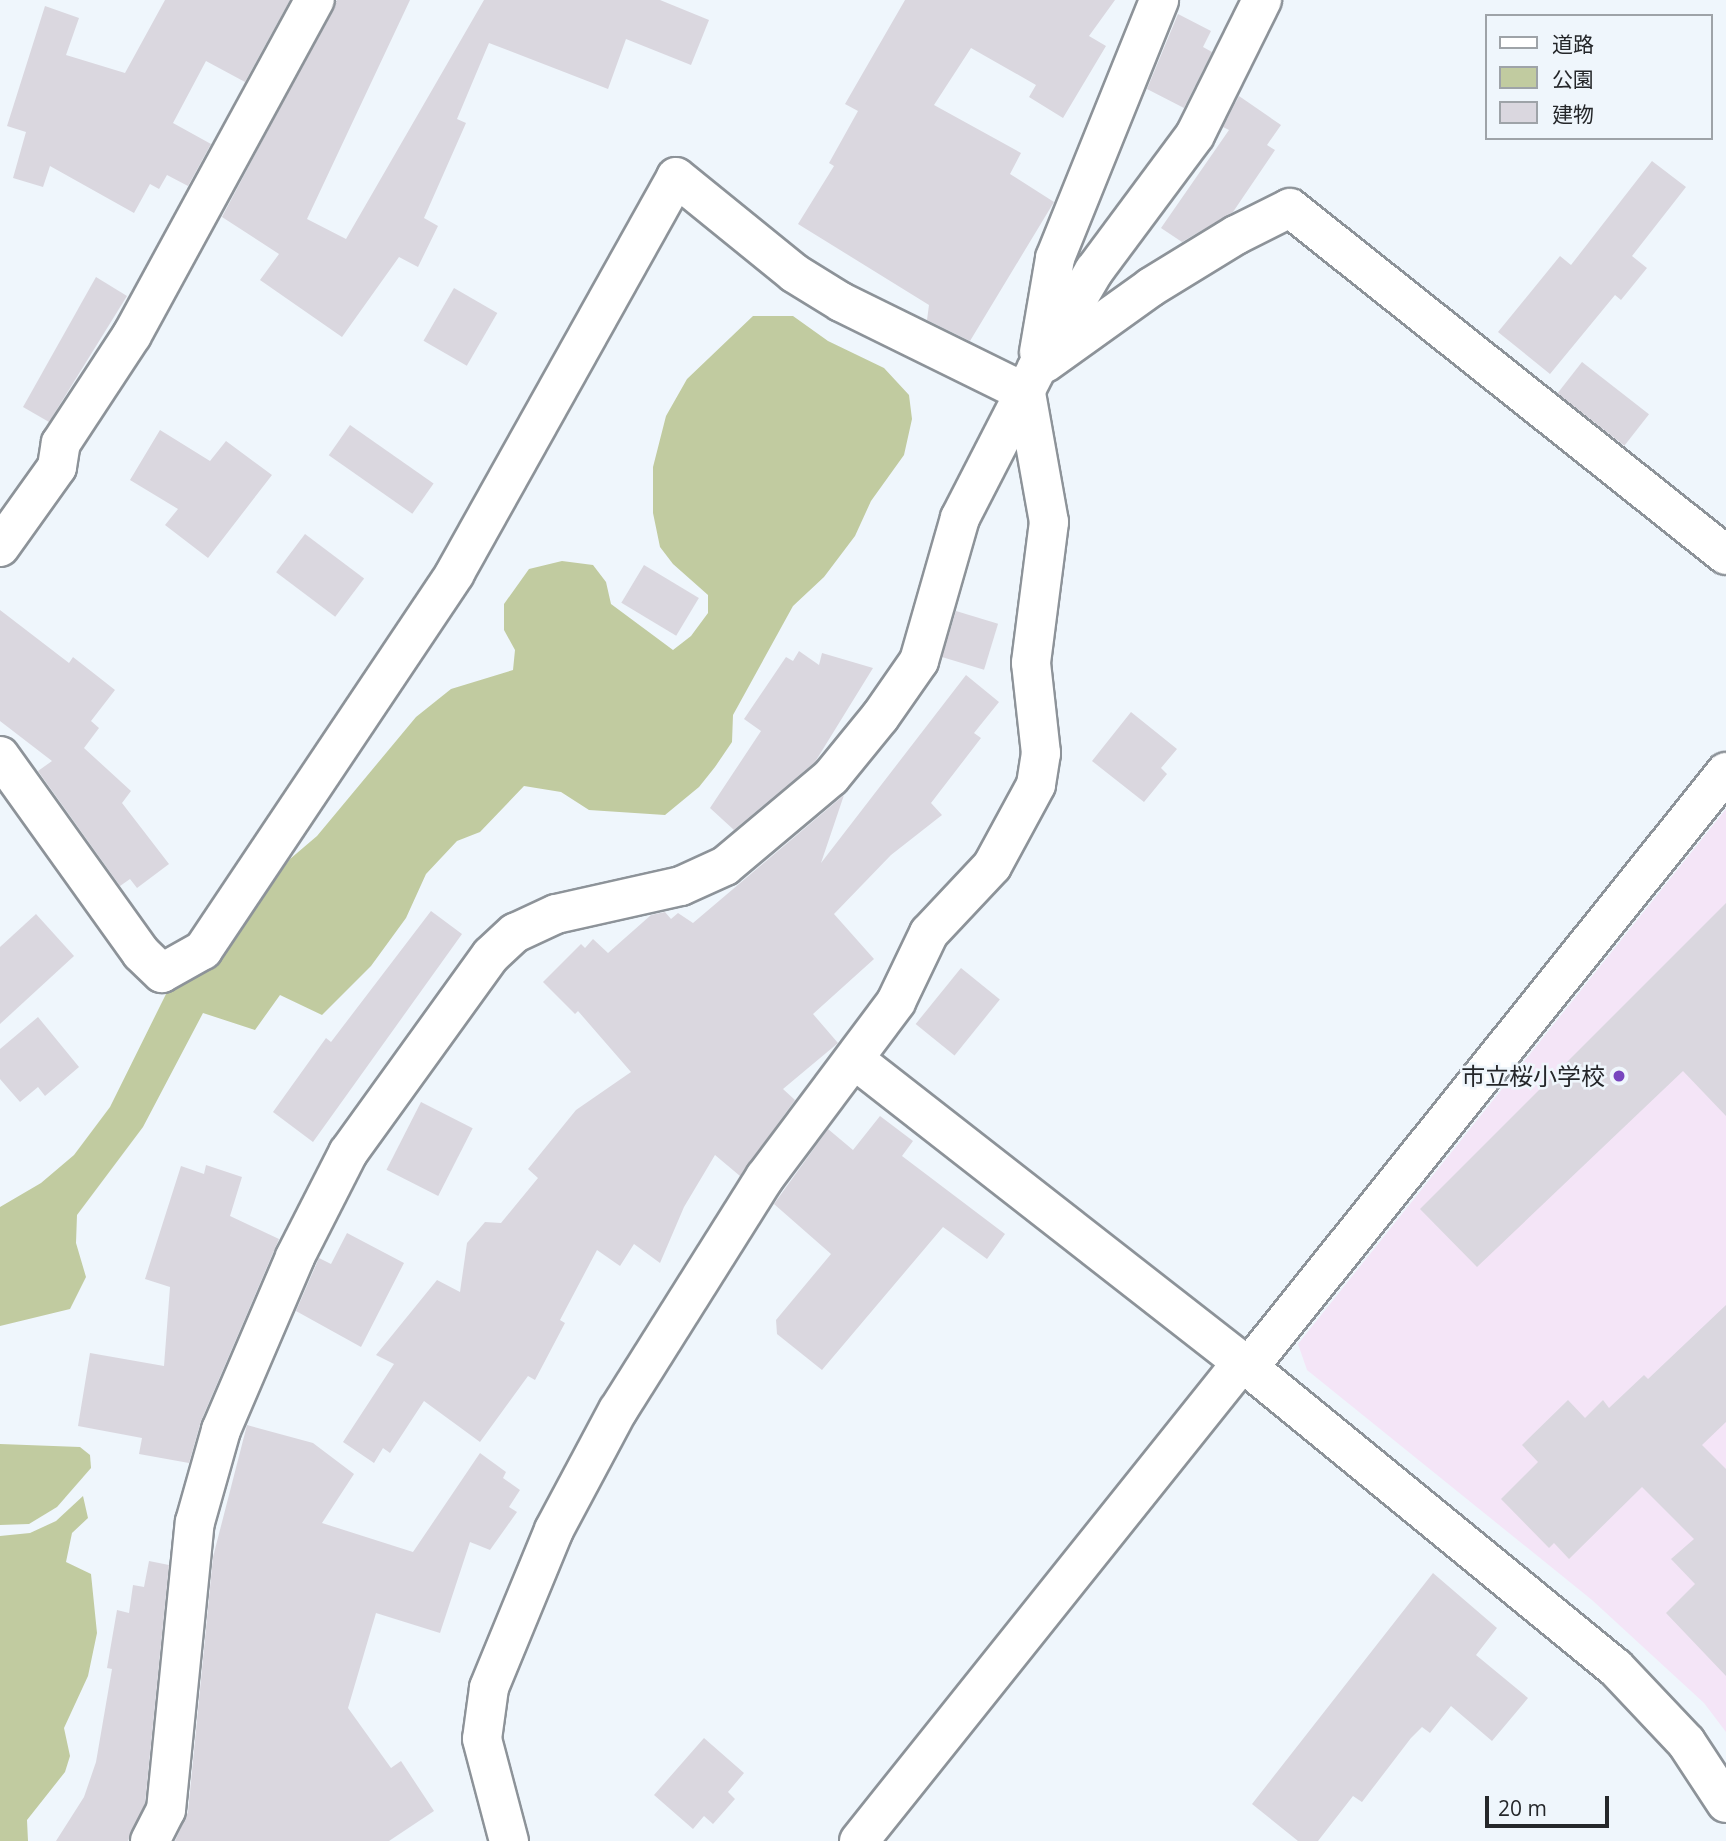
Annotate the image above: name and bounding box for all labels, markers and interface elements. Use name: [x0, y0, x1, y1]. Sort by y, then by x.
legend: [1484, 14, 1712, 140]
text: 道路: [1552, 30, 1594, 58]
text: 公園: [1552, 65, 1594, 93]
text: 建物: [1552, 100, 1594, 128]
place label: 市立桜小学校: [1461, 1062, 1605, 1090]
marker: 市立桜小学校: [1611, 1068, 1627, 1084]
scale bar: [1488, 1782, 1612, 1826]
text: 20 m: [1498, 1794, 1547, 1822]

